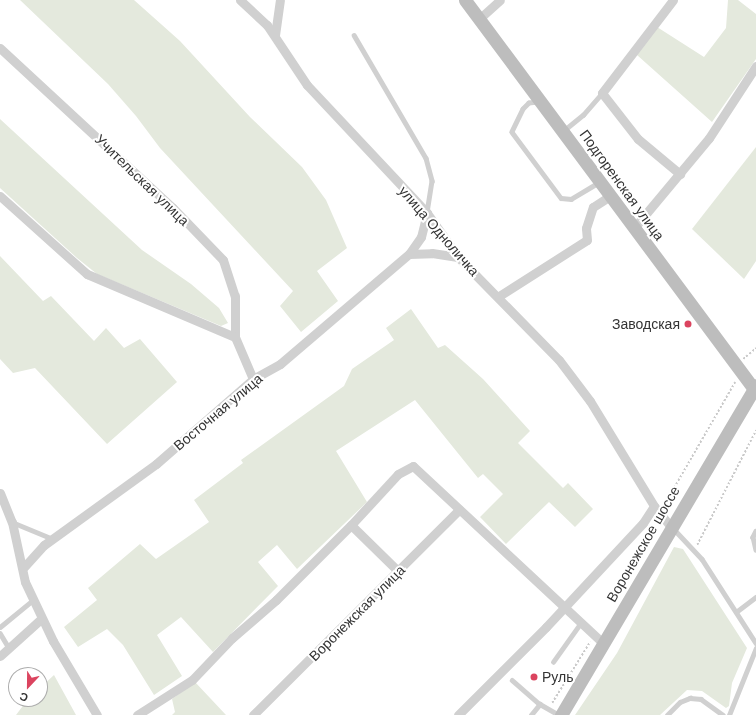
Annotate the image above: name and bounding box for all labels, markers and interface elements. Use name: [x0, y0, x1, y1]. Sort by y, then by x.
street label: Подгоренская улица: [576, 126, 668, 244]
street label: Учительская улица: [91, 131, 193, 229]
street label: улица Одноличка: [395, 183, 483, 279]
place label: Заводская: [612, 316, 680, 332]
marker: Заводская: [683, 319, 693, 329]
street label: Восточная улица: [170, 370, 266, 454]
street label: Воронежское шоссе: [603, 483, 683, 605]
street label: Воронежская улица: [306, 562, 408, 664]
north arrow: [8, 667, 48, 707]
place label: Руль: [542, 669, 573, 685]
marker: Руль: [529, 672, 539, 682]
text: С: [18, 690, 30, 704]

